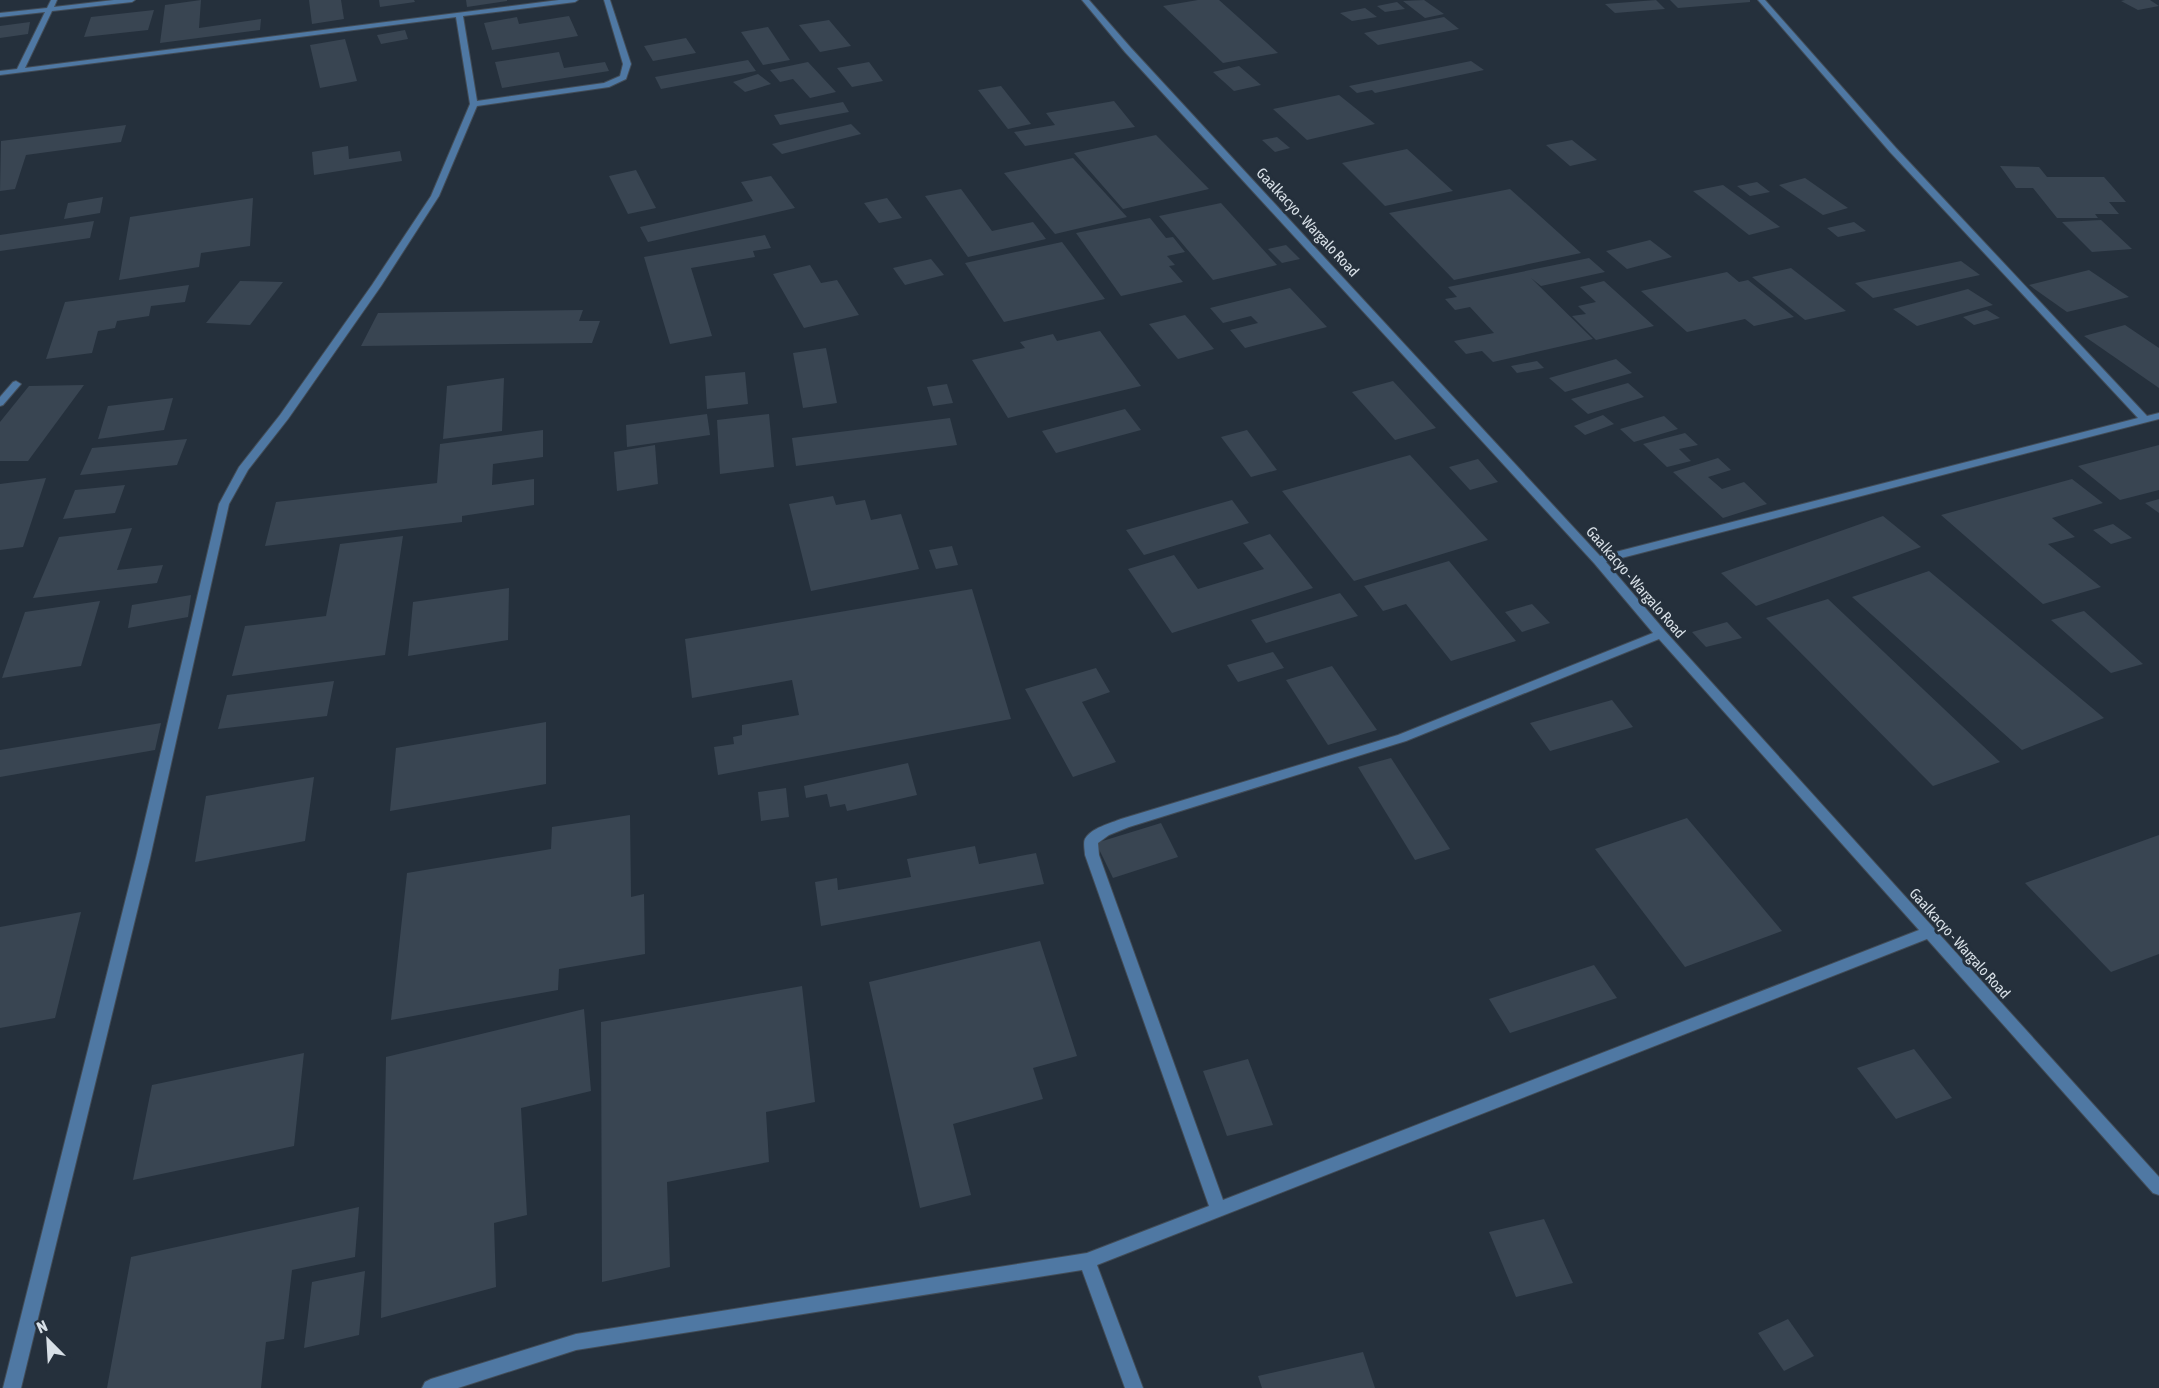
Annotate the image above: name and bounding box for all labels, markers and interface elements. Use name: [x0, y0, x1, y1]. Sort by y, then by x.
street label: Gaalkacyo - Wargalo Road: [1253, 164, 1363, 280]
street label: Gaalkacyo - Wargalo Road: [1583, 523, 1689, 641]
street label: Gaalkacyo - Wargalo Road: [1906, 885, 2014, 1001]
north arrow: [18, 1310, 78, 1370]
text: N: [34, 1316, 50, 1336]

